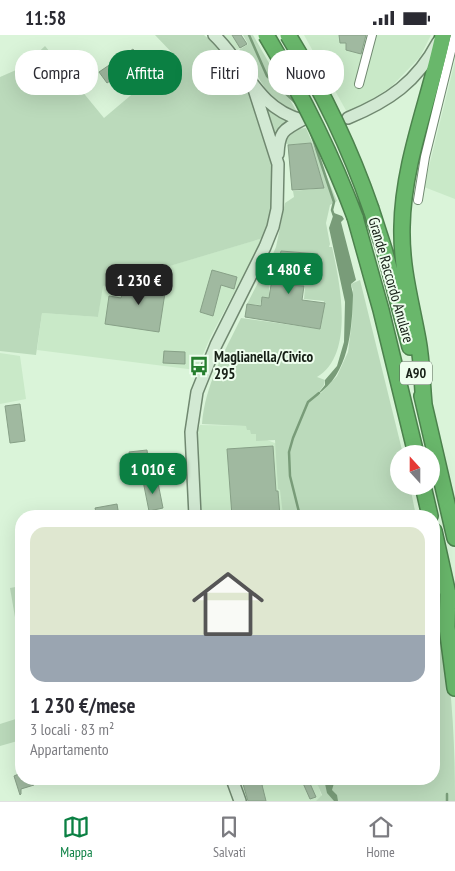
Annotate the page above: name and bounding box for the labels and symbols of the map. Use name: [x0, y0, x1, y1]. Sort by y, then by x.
street label: Grande Raccordo Anulare: [364, 215, 418, 345]
pin: 1 480 €: [243, 253, 335, 295]
pin: 1 230 €: [93, 263, 185, 306]
place label: Maglianella/Civico 295: [214, 347, 314, 383]
bus stop icon: Maglianella/Civico 295: [188, 355, 210, 377]
road number: A90: [400, 361, 432, 384]
north arrow: [390, 445, 440, 495]
pin: 1 010 €: [107, 453, 199, 495]

